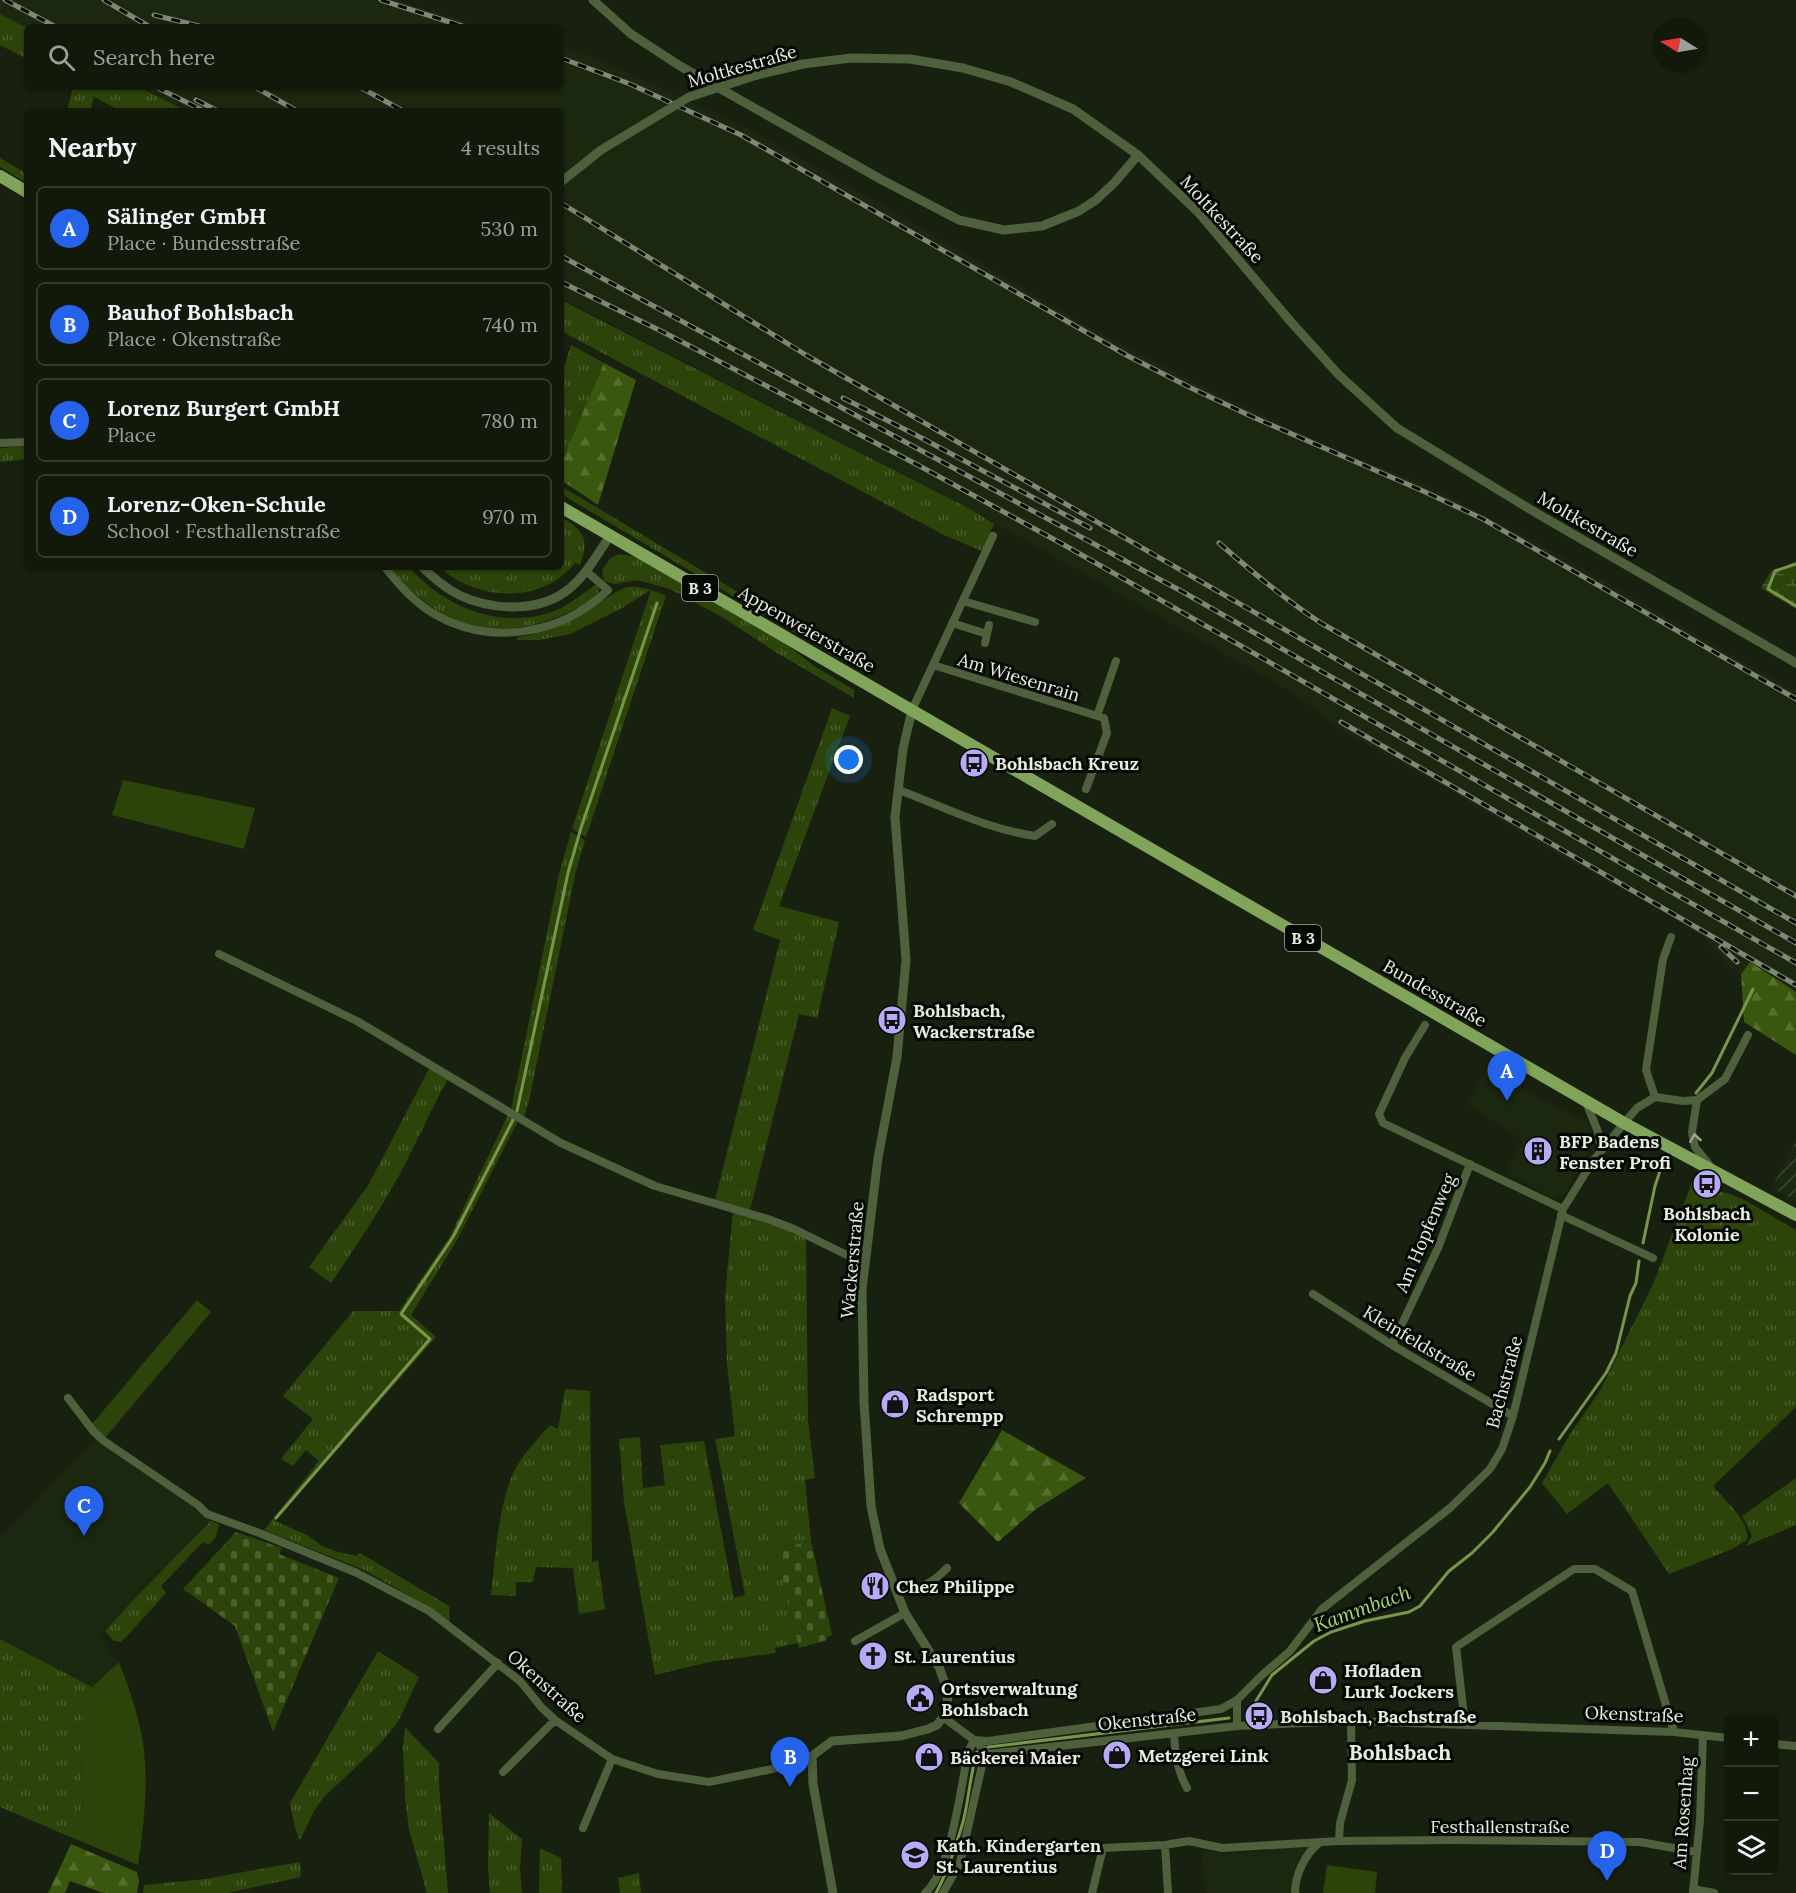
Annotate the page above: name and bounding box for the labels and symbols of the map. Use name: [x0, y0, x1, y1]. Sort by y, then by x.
north arrow: [1652, 18, 1706, 72]
street label: Moltkestraße: [685, 39, 799, 93]
street label: Moltkestraße: [1175, 170, 1269, 268]
street label: Moltkestraße: [1534, 486, 1643, 562]
road number: B 3: [682, 575, 718, 601]
street label: Appenweierstraße: [734, 580, 880, 678]
street label: Am Wiesenrain: [954, 647, 1083, 707]
your location: [834, 745, 863, 774]
bus stop icon: Bohlsbach Kreuz: [958, 747, 990, 779]
place label: Bohlsbach Kreuz: [995, 752, 1139, 775]
road number: B 3: [1285, 925, 1321, 951]
street label: Bundesstraße: [1379, 954, 1491, 1032]
place label: Bohlsbach, Wackerstraße: [913, 999, 1035, 1043]
bus stop icon: Bohlsbach, Wackerstraße: [876, 1004, 908, 1036]
pin: A: [1488, 1052, 1526, 1101]
place label: BFP Badens Fenster Profi: [1559, 1130, 1671, 1174]
one-way arrow: [1689, 1133, 1701, 1143]
building icon: BFP Badens Fenster Profi: [1522, 1135, 1554, 1167]
bus stop icon: Bohlsbach Kolonie: [1691, 1168, 1723, 1200]
street label: Am Hopfenweg: [1389, 1169, 1461, 1297]
street label: Wackerstraße: [835, 1200, 869, 1319]
place label: Bohlsbach Kolonie: [1663, 1202, 1751, 1246]
street label: Kleinfeldstraße: [1359, 1300, 1481, 1386]
street label: Bachstraße: [1481, 1333, 1527, 1431]
place label: Radsport Schrempp: [916, 1383, 1004, 1427]
shop icon: Radsport Schrempp: [879, 1388, 911, 1420]
pin: C: [64, 1486, 104, 1536]
restaurant icon: Chez Philippe: [859, 1570, 891, 1602]
place label: Chez Philippe: [896, 1575, 1015, 1598]
water label: Kammbach: [1310, 1579, 1414, 1637]
church icon: St. Laurentius: [857, 1640, 889, 1672]
street label: Okenstraße: [503, 1644, 592, 1728]
place label: St. Laurentius: [894, 1645, 1015, 1668]
place label: Hofladen Lurk Jockers: [1344, 1659, 1454, 1703]
shop icon: Hofladen Lurk Jockers: [1307, 1664, 1339, 1696]
place label: Ortsverwaltung Bohlsbach: [941, 1677, 1078, 1721]
public building icon: Ortsverwaltung Bohlsbach: [904, 1682, 936, 1714]
bus stop icon: Bohlsbach, Bachstraße: [1243, 1700, 1275, 1732]
street label: Okenstraße: [1584, 1701, 1684, 1727]
street label: Okenstraße: [1097, 1702, 1198, 1736]
place label: Bohlsbach, Bachstraße: [1280, 1705, 1477, 1728]
pin: B: [770, 1738, 810, 1787]
shop icon: Metzgerei Link: [1101, 1739, 1133, 1771]
district label: Bohlsbach: [1349, 1739, 1451, 1766]
shop icon: Bäckerei Maier: [913, 1741, 945, 1773]
place label: Metzgerei Link: [1138, 1744, 1269, 1767]
place label: Bäckerei Maier: [950, 1746, 1081, 1769]
street label: Am Rosenhag: [1668, 1755, 1698, 1871]
street label: Festhallenstraße: [1430, 1815, 1570, 1838]
pin: D: [1588, 1832, 1626, 1881]
place label: Kath. Kindergarten St. Laurentius: [936, 1834, 1102, 1878]
school or university icon: Kath. Kindergarten St. Laurentius: [899, 1839, 931, 1871]

